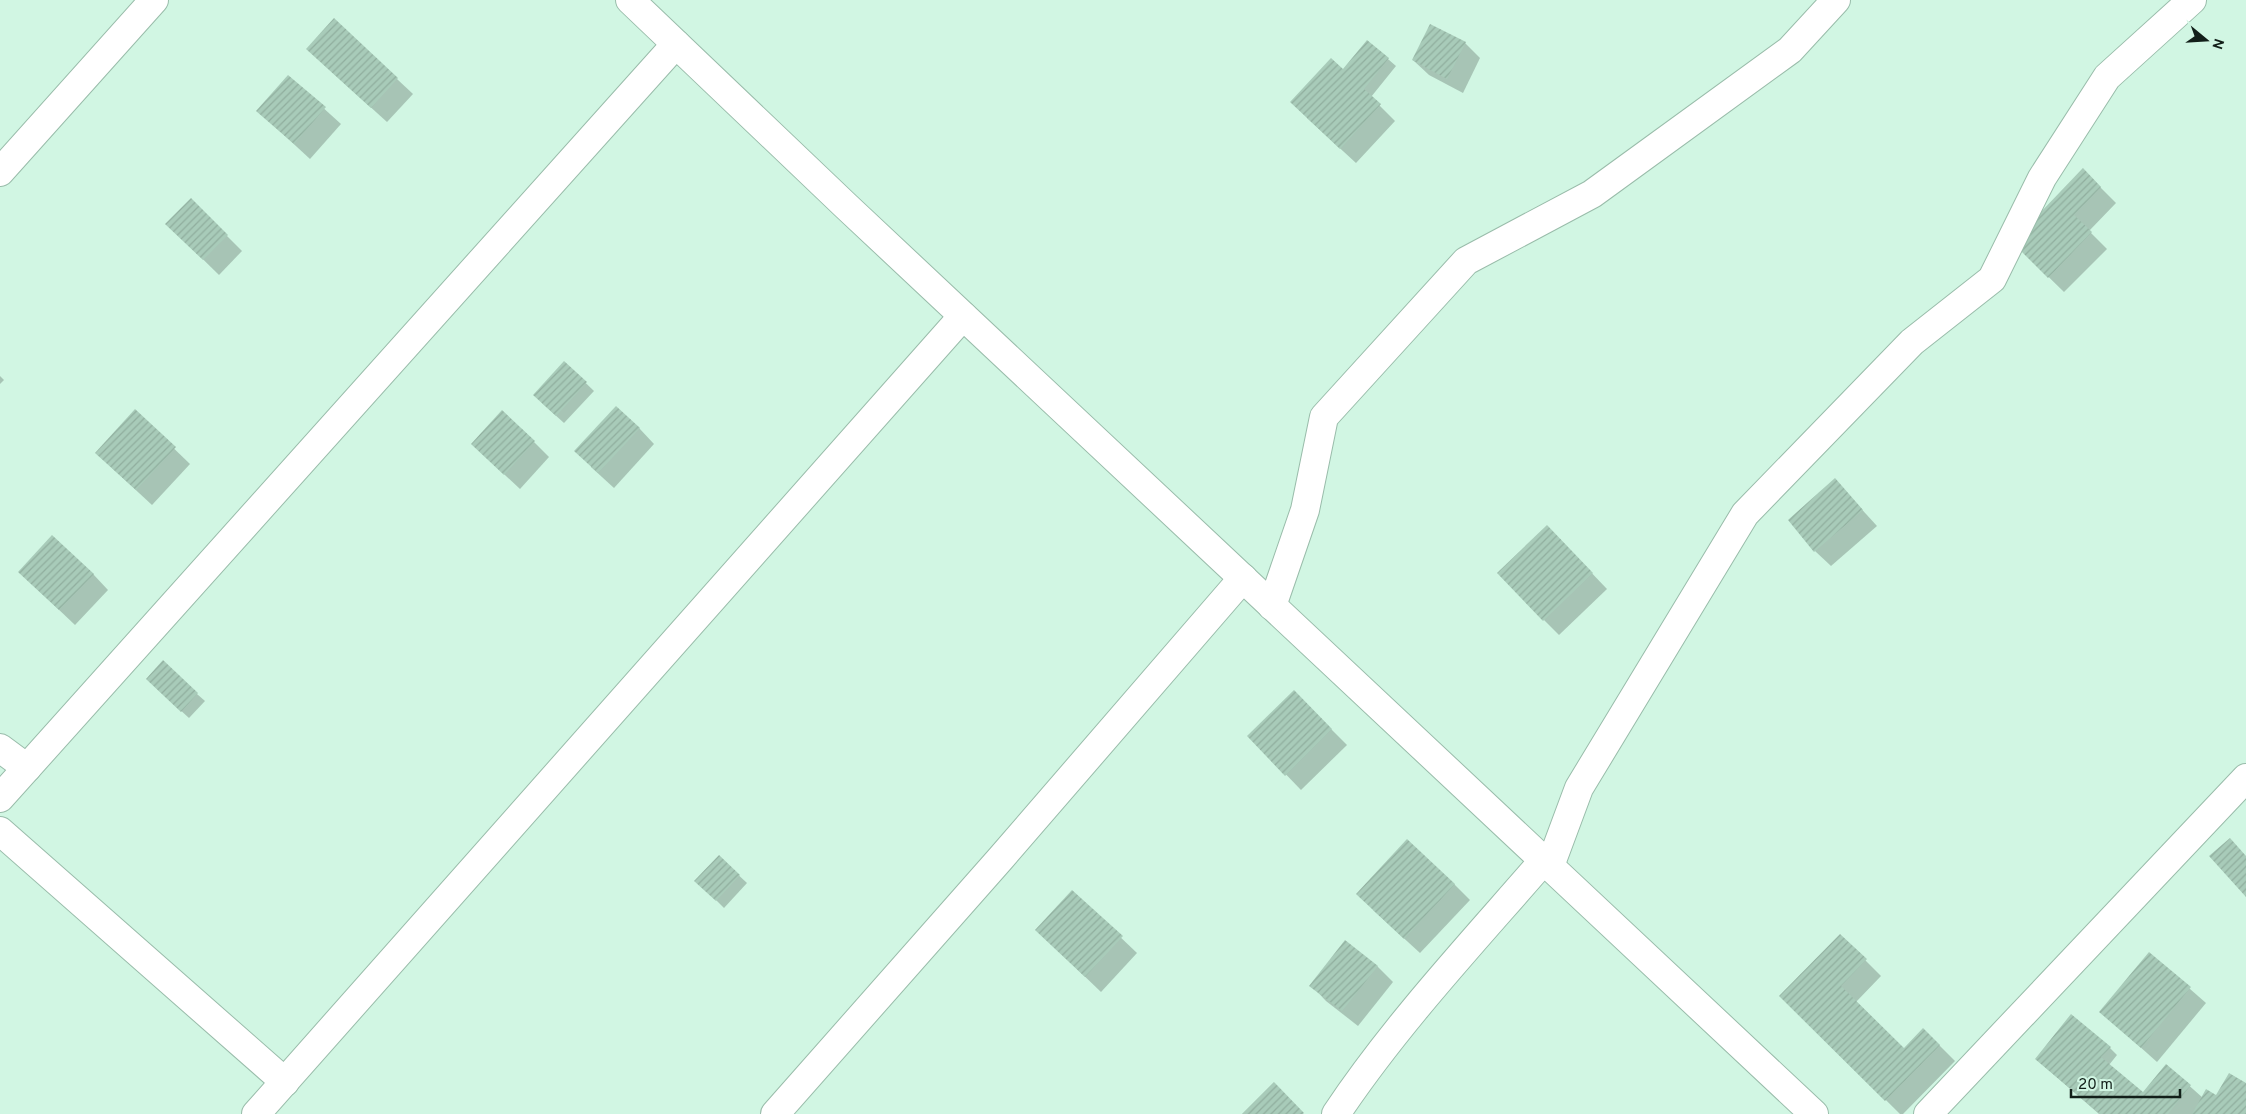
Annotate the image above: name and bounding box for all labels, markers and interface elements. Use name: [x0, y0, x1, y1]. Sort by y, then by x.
north arrow: [2181, 15, 2231, 65]
text: N: [2207, 36, 2227, 51]
scale bar: [2071, 1066, 2180, 1098]
text: 20 m: [2078, 1076, 2113, 1095]

